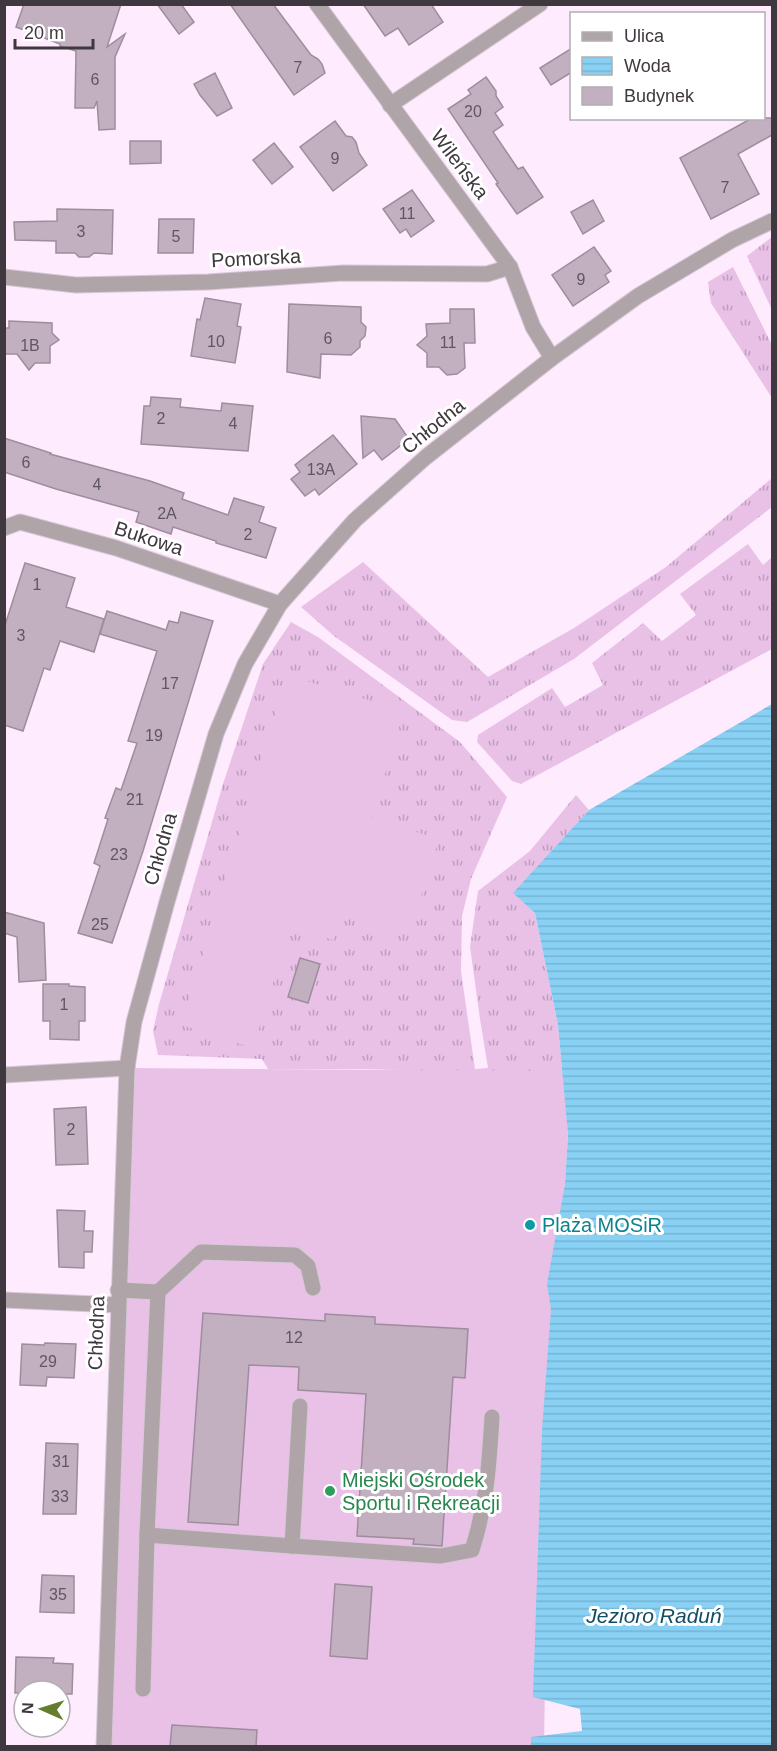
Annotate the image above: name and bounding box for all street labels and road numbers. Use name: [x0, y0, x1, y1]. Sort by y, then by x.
street label: Wileńska: [427, 125, 494, 204]
street label: Pomorska: [210, 245, 302, 271]
street label: Chłodna: [397, 393, 470, 458]
street label: Bukowa: [112, 517, 187, 560]
street label: Chłodna: [139, 809, 181, 888]
street label: Chłodna: [84, 1295, 108, 1371]

